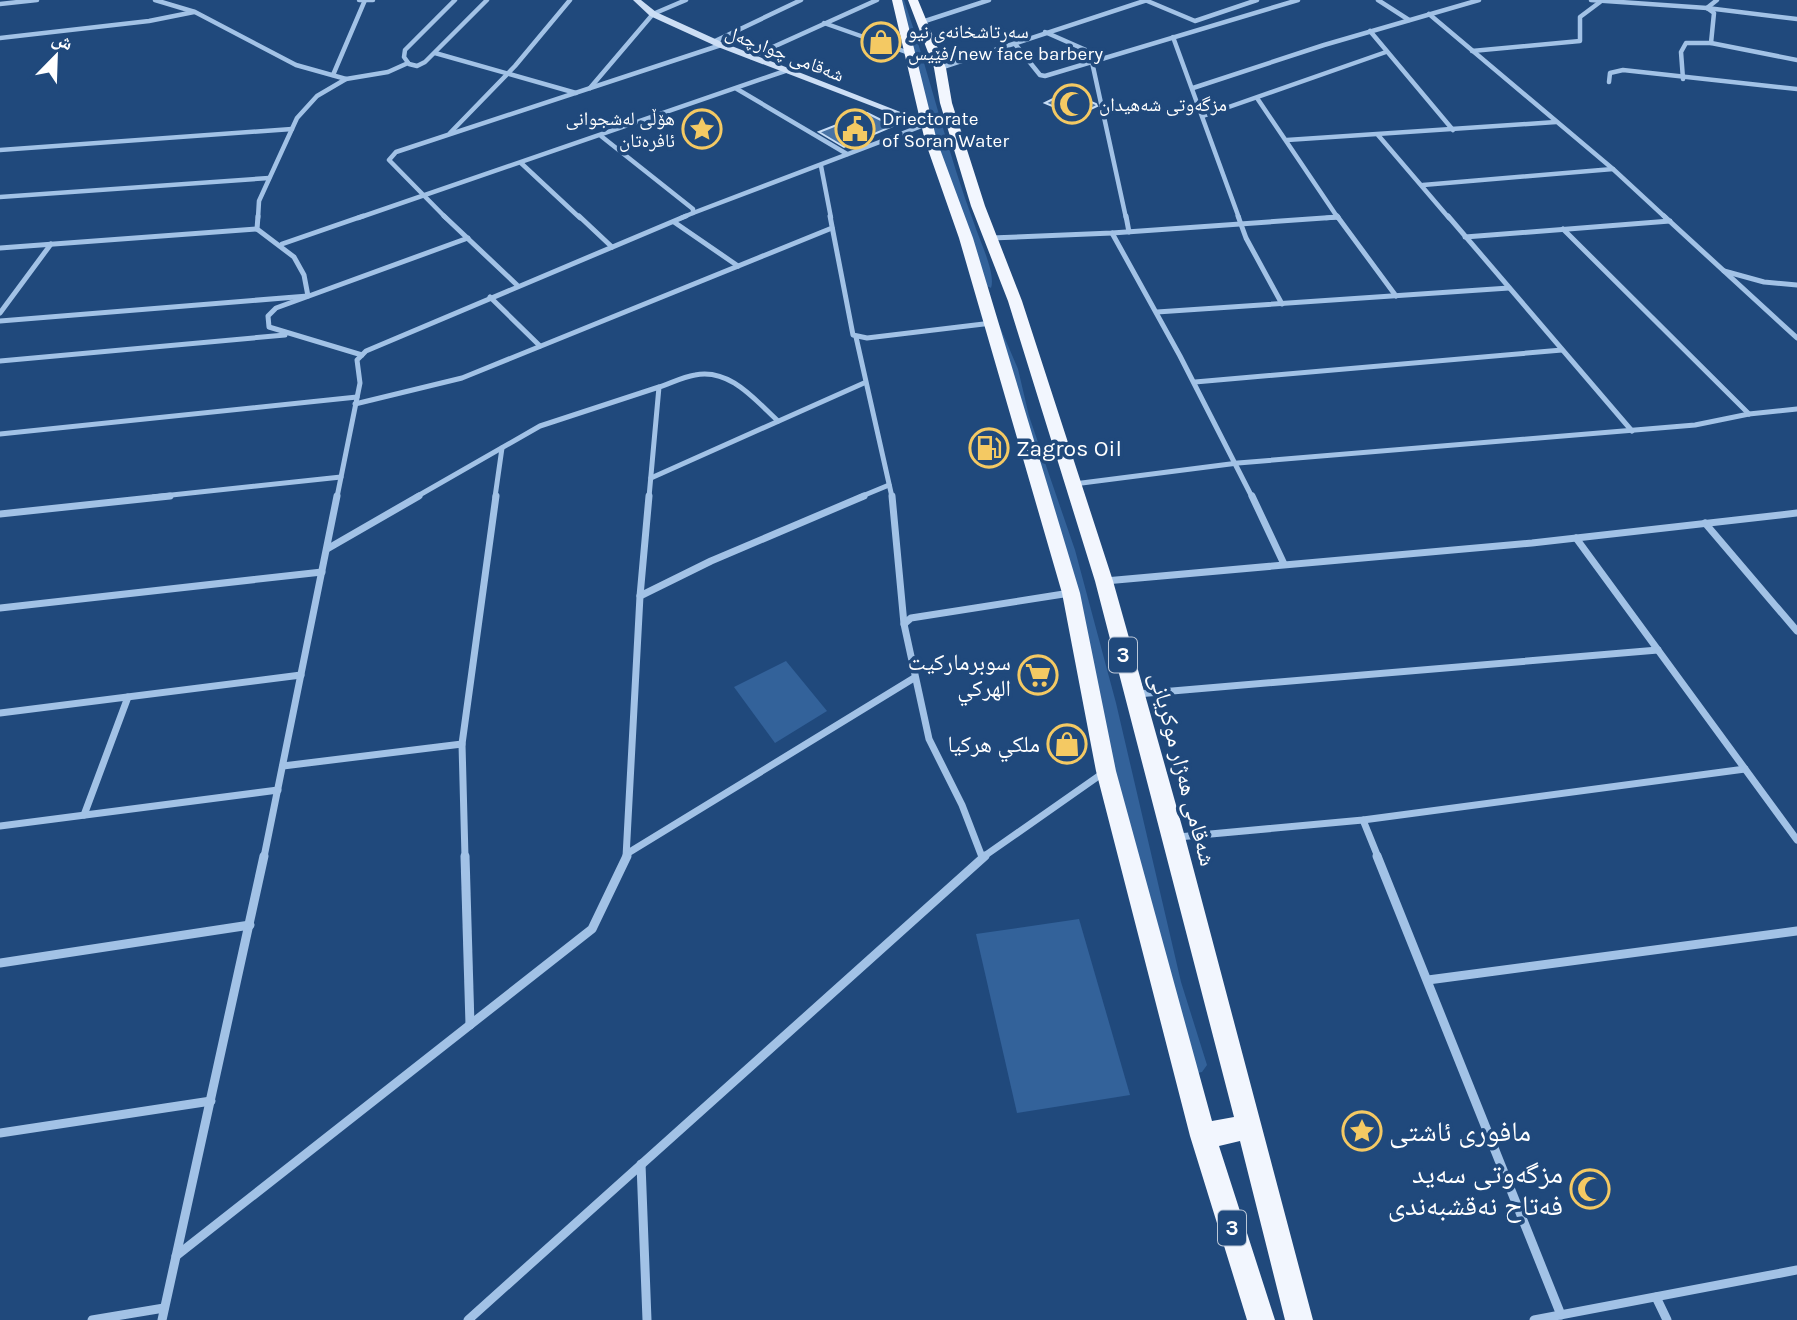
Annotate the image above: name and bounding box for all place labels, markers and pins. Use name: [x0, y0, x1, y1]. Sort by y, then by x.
shop icon: سەرتاشخانەی نیو فێیس/new face barbery: [860, 21, 902, 63]
place label: سەرتاشخانەی نیو فێیس/new face barbery: [908, 21, 1103, 65]
mosque icon: مزگەوتی شەهیدان: [1051, 83, 1093, 125]
place label: مزگەوتی شەهیدان: [1099, 94, 1227, 116]
place label: هۆڵی لەشجوانی ئافرەتان: [565, 108, 675, 152]
place icon: هۆڵی لەشجوانی ئافرەتان: [681, 108, 723, 150]
public building icon: Driectorate of Soran Water: [834, 108, 876, 150]
place label: Driectorate of Soran Water: [882, 108, 1009, 152]
fuel station icon: Zagros Oil: [968, 427, 1010, 469]
place label: Zagros Oil: [1016, 435, 1122, 462]
place label: سوبرماركيت الهركي: [908, 649, 1011, 707]
supermarket icon: سوبرماركيت الهركي: [1017, 654, 1059, 696]
shop icon: ملكي هركيا: [1046, 723, 1088, 765]
place label: ملكي هركيا: [947, 731, 1040, 763]
place icon: مافوری ئاشتی: [1341, 1110, 1383, 1152]
place label: مافوری ئاشتی: [1389, 1115, 1531, 1149]
place label: مزگەوتی سەید فەتاح نەقشبەندی: [1388, 1157, 1563, 1223]
mosque icon: مزگەوتی سەید فەتاح نەقشبەندی: [1569, 1168, 1611, 1210]

